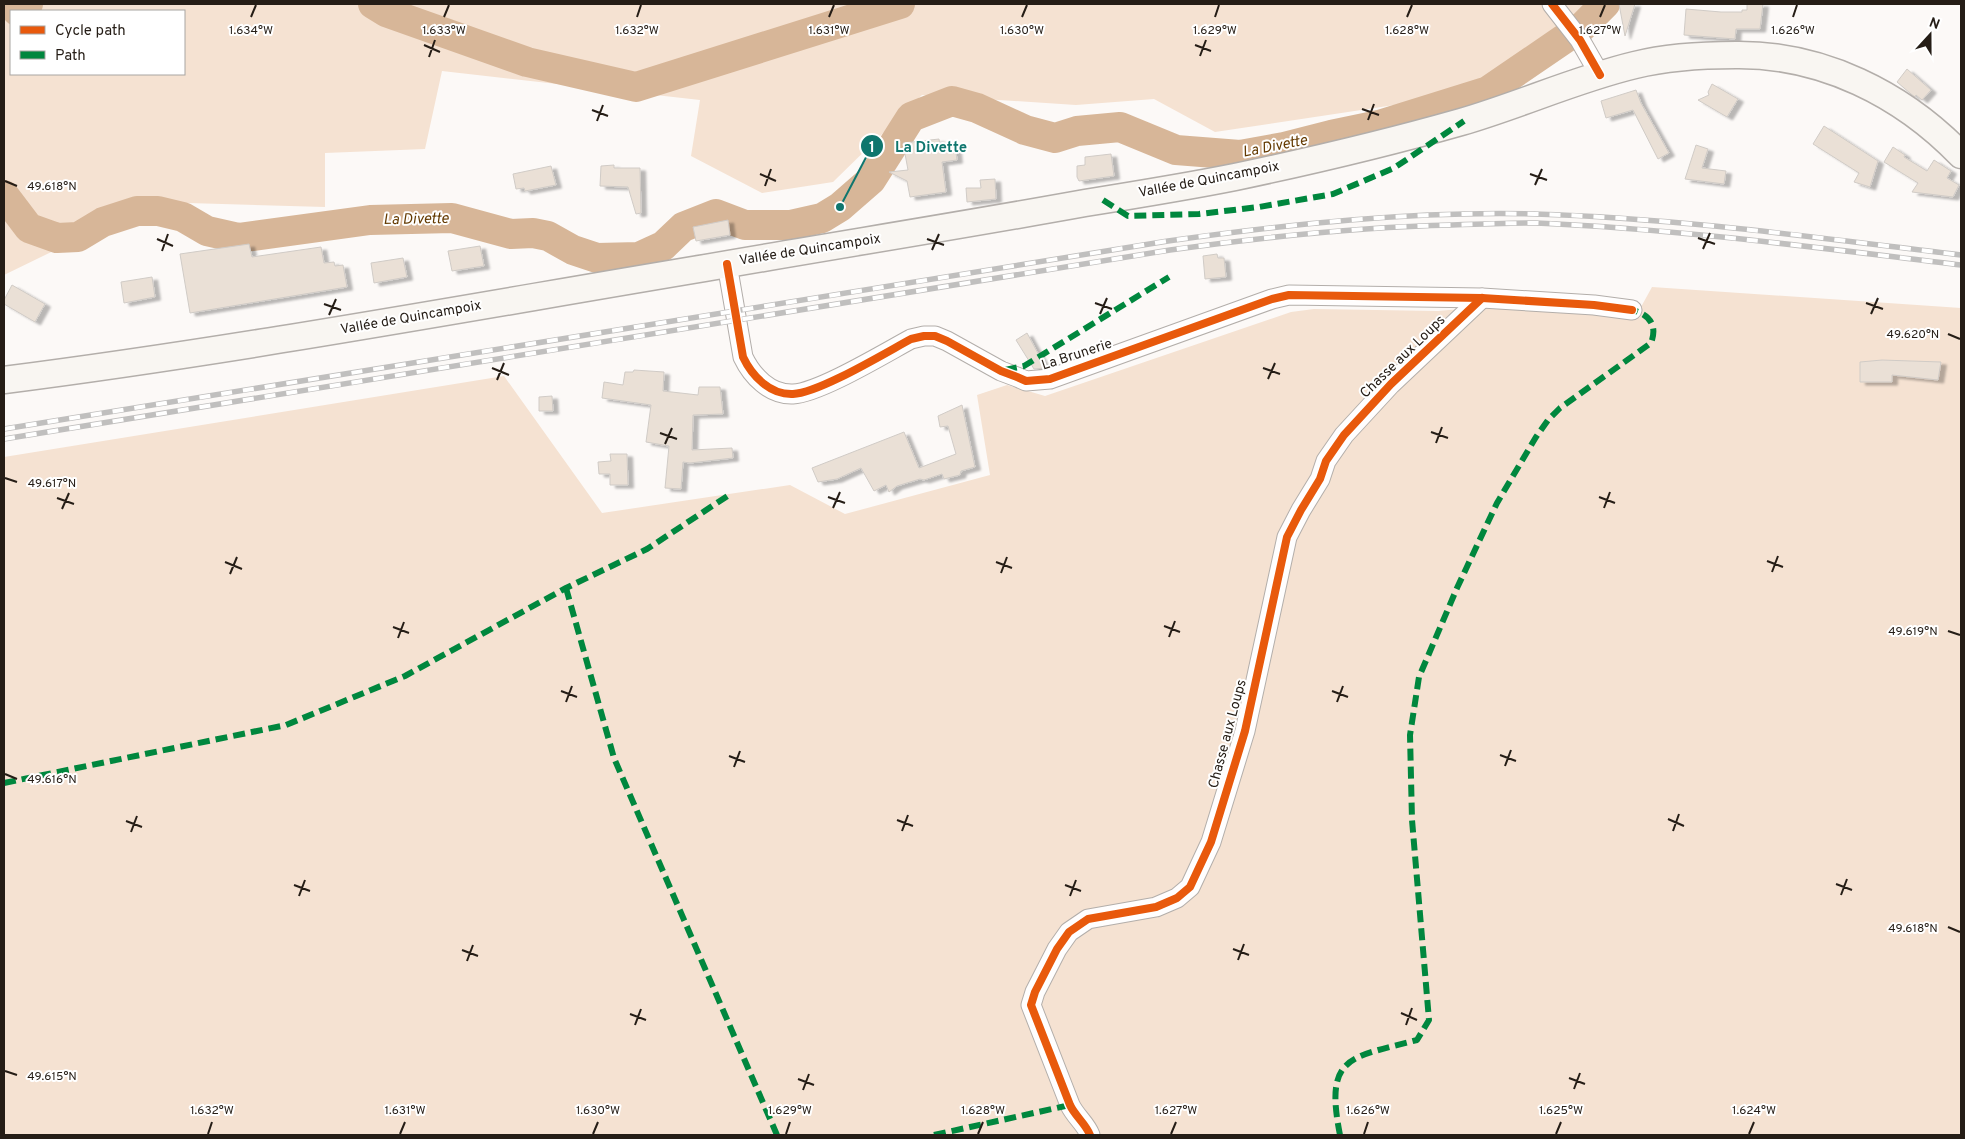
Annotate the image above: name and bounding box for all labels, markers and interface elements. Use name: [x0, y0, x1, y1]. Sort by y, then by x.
legend: [10, 10, 185, 75]
north arrow: [1905, 10, 1955, 60]
text: N: [1926, 15, 1942, 34]
text: Cycle path: [55, 22, 126, 41]
text: 1.634°W: [229, 23, 273, 39]
text: 1.633°W: [422, 23, 466, 39]
text: 1.632°W: [615, 23, 659, 39]
text: 1.631°W: [809, 23, 849, 39]
text: 1.630°W: [1000, 23, 1044, 39]
text: 1.629°W: [1193, 23, 1237, 39]
text: 1.628°W: [1385, 23, 1429, 39]
text: 1.627°W: [1579, 23, 1621, 39]
text: 1.626°W: [1771, 23, 1815, 39]
text: Path: [55, 47, 86, 66]
callout: La Divette: [860, 131, 977, 161]
water label: La Divette: [1241, 131, 1309, 163]
text: 1: [869, 139, 875, 158]
text: La Divette: [895, 139, 967, 158]
street label: Vallée de Quincampoix: [1137, 158, 1281, 202]
text: 49.618°N: [27, 179, 77, 195]
water label: La Divette: [383, 210, 449, 230]
street label: Vallée de Quincampoix: [738, 230, 882, 270]
street label: Vallée de Quincampoix: [339, 297, 483, 339]
street label: Chasse aux Loups: [1357, 312, 1449, 402]
text: 49.620°N: [1887, 327, 1939, 343]
street label: La Brunerie: [1040, 336, 1114, 374]
text: 49.617°N: [28, 476, 76, 492]
text: 49.619°N: [1888, 624, 1938, 640]
street label: Chasse aux Loups: [1205, 678, 1251, 790]
text: 49.616°N: [27, 772, 77, 788]
text: 49.618°N: [1888, 921, 1938, 937]
text: 49.615°N: [27, 1069, 77, 1085]
text: 1.632°W: [190, 1103, 234, 1119]
text: 1.631°W: [385, 1103, 425, 1119]
text: 1.630°W: [576, 1103, 620, 1119]
text: 1.629°W: [768, 1103, 812, 1119]
text: 1.628°W: [961, 1103, 1005, 1119]
text: 1.627°W: [1155, 1103, 1197, 1119]
text: 1.626°W: [1346, 1103, 1390, 1119]
text: 1.625°W: [1539, 1103, 1583, 1119]
text: 1.624°W: [1732, 1103, 1776, 1119]

